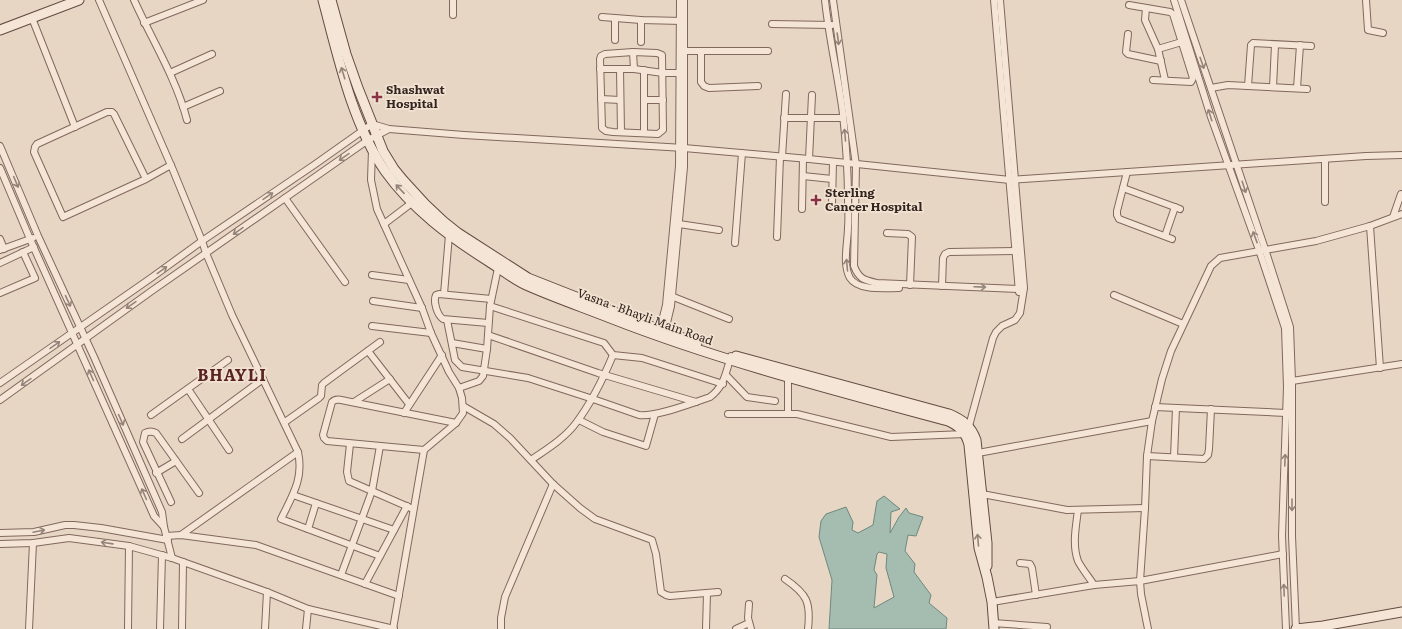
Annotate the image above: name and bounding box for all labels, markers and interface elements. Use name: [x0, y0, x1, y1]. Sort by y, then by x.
one-way arrow: [834, 32, 842, 45]
one-way arrow: [1199, 57, 1207, 69]
one-way arrow: [339, 67, 346, 80]
place label: Shashwat Hospital: [386, 80, 446, 112]
marker: Shashwat Hospital: [371, 91, 383, 103]
one-way arrow: [1206, 109, 1214, 121]
one-way arrow: [841, 129, 848, 142]
one-way arrow: [339, 153, 350, 161]
one-way arrow: [12, 176, 20, 188]
one-way arrow: [1241, 180, 1249, 192]
place label: Sterling Cancer Hospital: [825, 183, 923, 215]
one-way arrow: [395, 184, 405, 194]
one-way arrow: [262, 192, 273, 200]
marker: Sterling Cancer Hospital: [810, 194, 822, 206]
one-way arrow: [232, 227, 243, 235]
one-way arrow: [1250, 232, 1258, 244]
one-way arrow: [844, 259, 851, 272]
one-way arrow: [156, 266, 167, 274]
street label: Vasna - Bhayli Main Road: [575, 283, 717, 349]
one-way arrow: [973, 284, 986, 291]
one-way arrow: [65, 295, 72, 307]
one-way arrow: [126, 301, 137, 309]
one-way arrow: [49, 341, 60, 349]
district label: BHAYLI: [197, 362, 267, 386]
one-way arrow: [87, 370, 94, 382]
one-way arrow: [20, 378, 31, 386]
one-way arrow: [118, 413, 126, 425]
one-way arrow: [1281, 454, 1288, 467]
one-way arrow: [140, 488, 147, 500]
one-way arrow: [1288, 498, 1296, 511]
one-way arrow: [32, 527, 45, 535]
one-way arrow: [974, 534, 982, 547]
one-way arrow: [101, 539, 114, 547]
one-way arrow: [1281, 584, 1288, 597]

